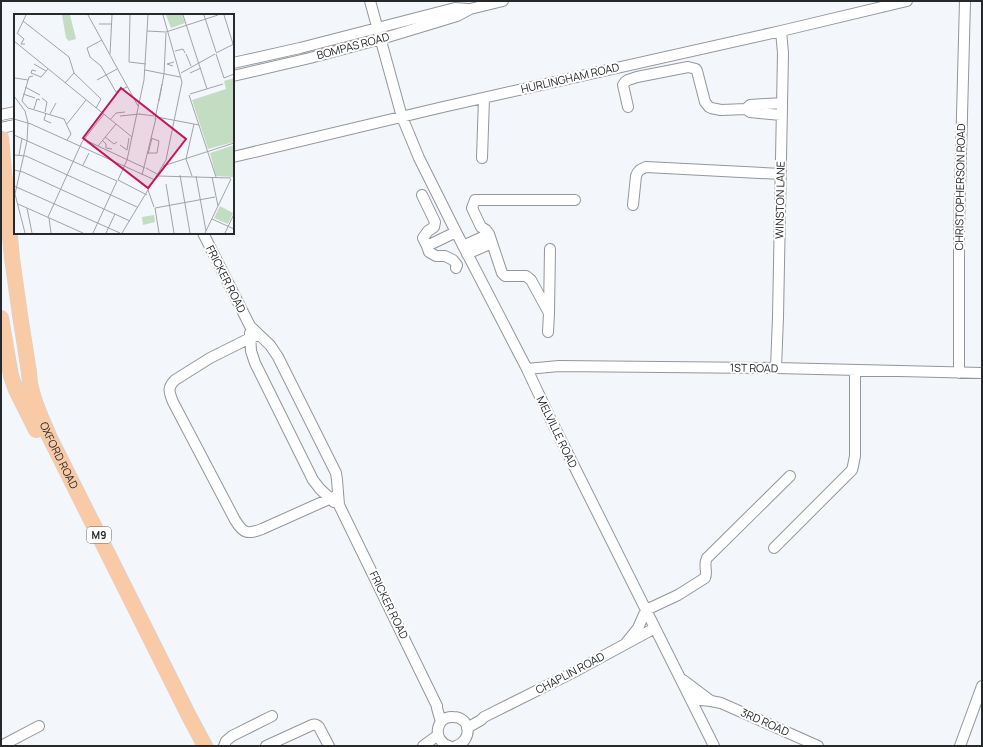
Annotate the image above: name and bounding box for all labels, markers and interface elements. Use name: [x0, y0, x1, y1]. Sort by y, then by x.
inset map: [14, 14, 234, 234]
street label: BOMPAS ROAD: [315, 29, 391, 62]
street label: HURLINGHAM ROAD: [519, 59, 621, 96]
street label: CHRISTOPHERSON ROAD: [951, 123, 968, 251]
street label: WINSTON LANE: [771, 161, 788, 239]
street label: FRICKER ROAD: [203, 242, 250, 315]
street label: 1ST ROAD: [730, 360, 778, 375]
street label: MELVILLE ROAD: [534, 393, 581, 470]
street label: OXFORD ROAD: [37, 419, 82, 491]
road number: M9: [87, 527, 111, 543]
street label: FRICKER ROAD: [367, 568, 412, 641]
street label: CHAPLIN ROAD: [533, 648, 607, 697]
street label: 3RD ROAD: [739, 704, 792, 739]

